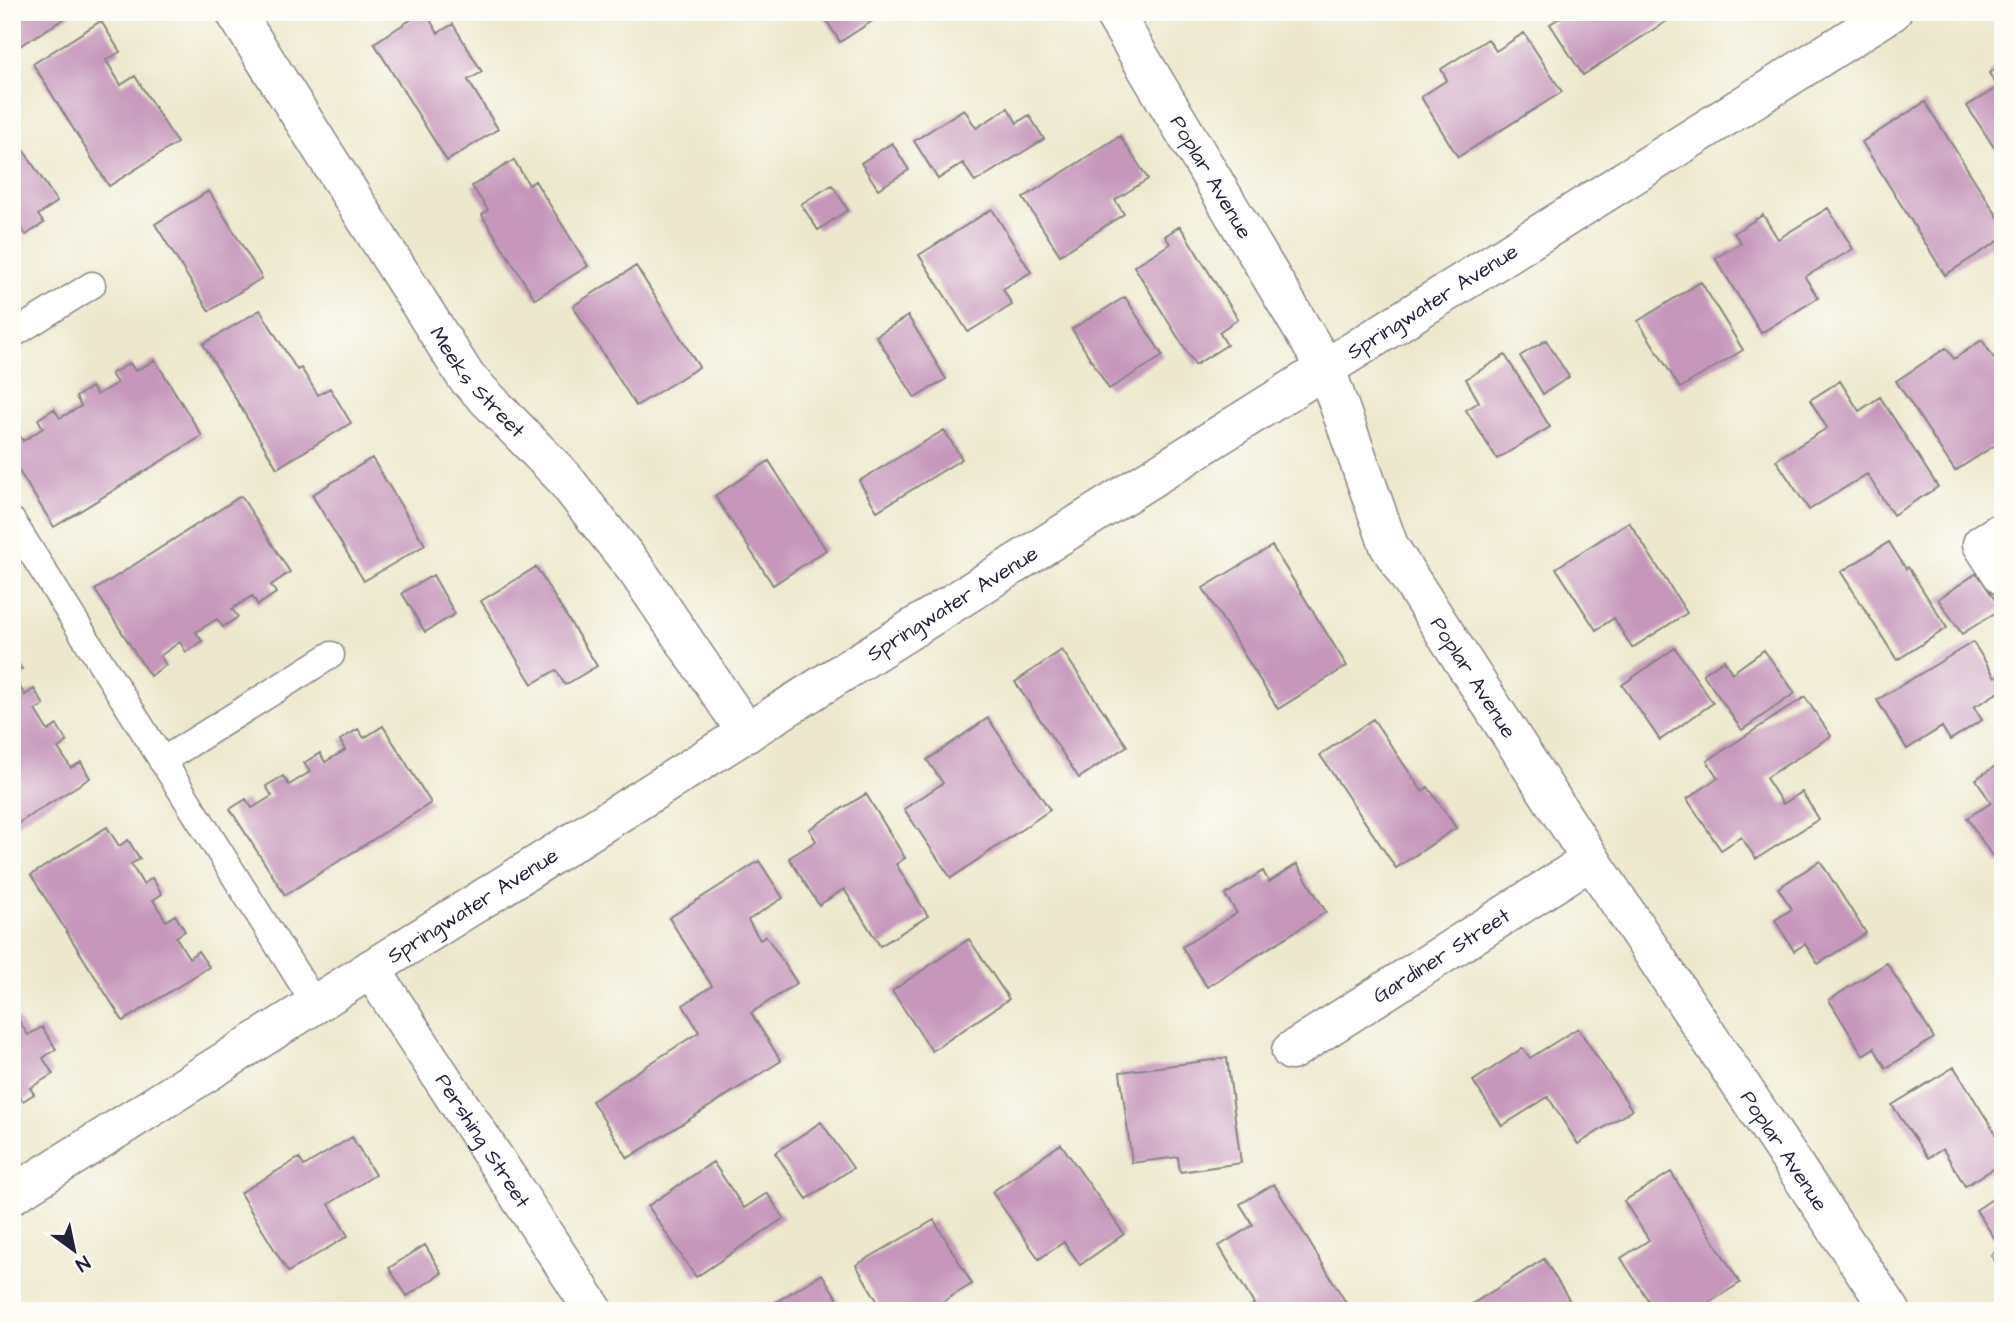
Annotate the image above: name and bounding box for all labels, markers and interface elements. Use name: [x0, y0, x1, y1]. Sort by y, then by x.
street label: Poplar Avenue: [1163, 110, 1259, 244]
street label: Springwater Avenue: [1341, 237, 1523, 366]
street label: Meeks Street: [423, 321, 532, 444]
street label: Springwater Avenue: [861, 539, 1043, 668]
street label: Poplar Avenue: [1424, 611, 1523, 744]
street label: Springwater Avenue: [381, 841, 564, 970]
street label: Gardiner Street: [1367, 901, 1516, 1010]
street label: Pershing Street: [428, 1068, 538, 1214]
street label: Poplar Avenue: [1734, 1085, 1835, 1217]
north arrow: [38, 1214, 108, 1284]
text: N: [70, 1248, 95, 1278]

